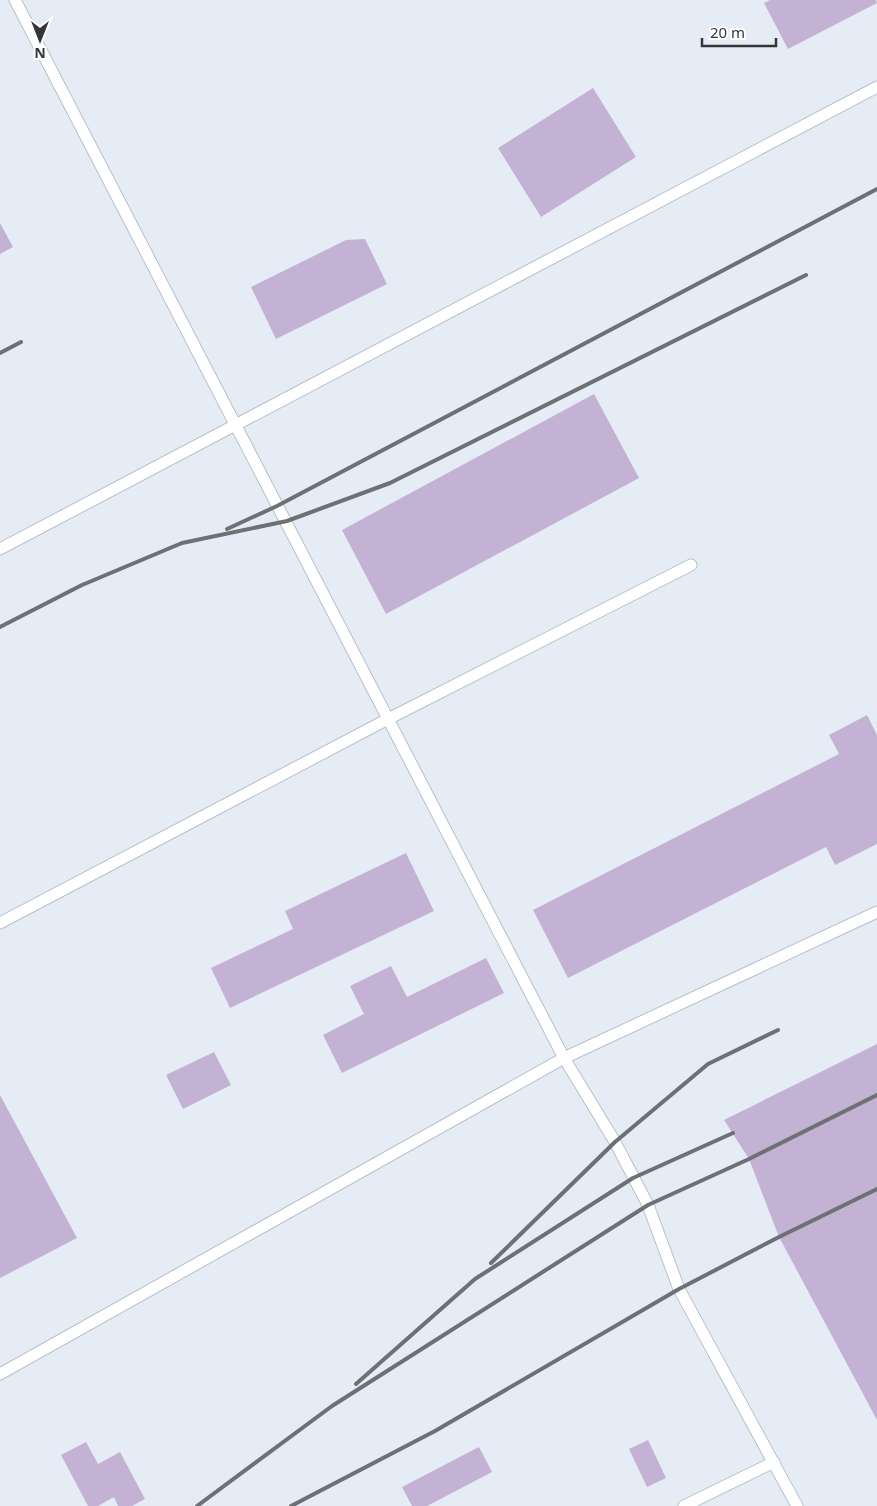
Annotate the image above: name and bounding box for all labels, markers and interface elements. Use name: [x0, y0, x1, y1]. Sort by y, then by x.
north arrow: [15, 15, 65, 65]
scale bar: [702, 15, 776, 47]
text: 20 m: [710, 22, 745, 42]
text: N: [34, 44, 46, 63]

